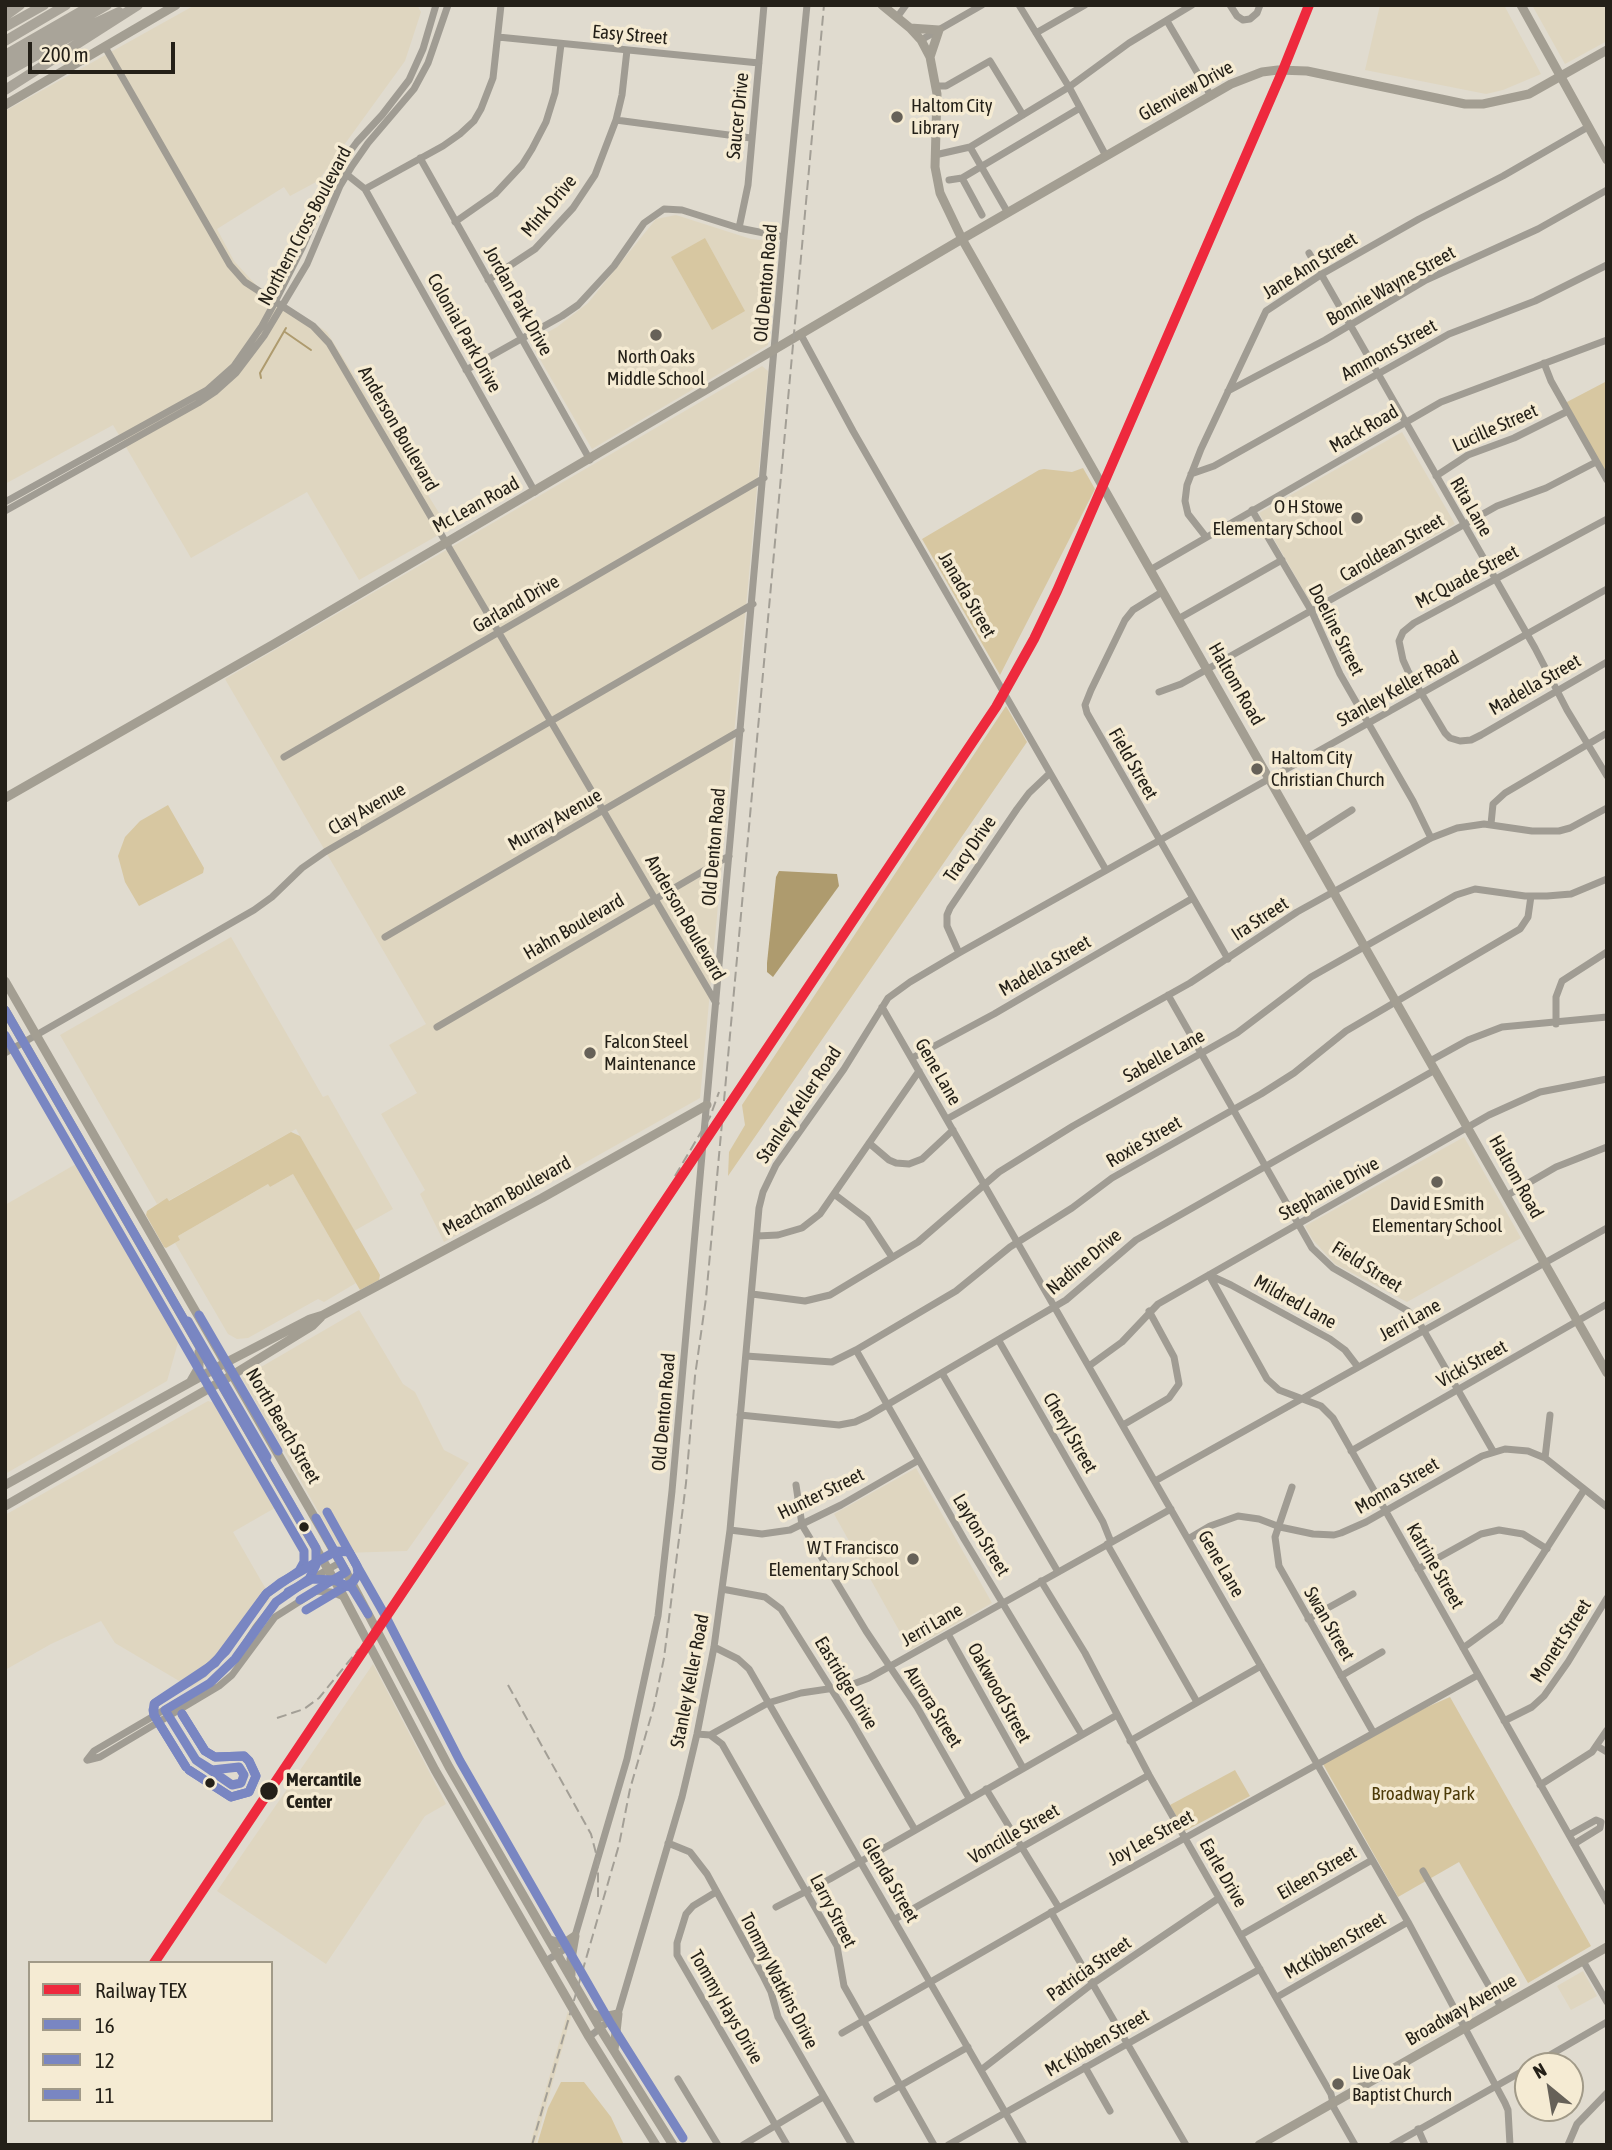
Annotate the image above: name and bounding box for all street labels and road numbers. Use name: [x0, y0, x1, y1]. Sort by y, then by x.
street label: Easy Street: [591, 20, 669, 50]
street label: Glenview Drive: [1135, 56, 1237, 126]
street label: Saucer Drive: [722, 72, 754, 160]
street label: Northern Cross Boulevard: [253, 143, 357, 309]
street label: Mink Drive: [516, 170, 582, 242]
street label: Old Denton Road: [749, 223, 783, 343]
street label: Jane Ann Street: [1258, 228, 1362, 304]
street label: Bonnie Wayne Street: [1323, 241, 1459, 331]
street label: Jordan Park Drive: [479, 242, 557, 360]
street label: Colonial Park Drive: [422, 270, 506, 396]
street label: Ammons Street: [1337, 314, 1441, 386]
street label: Anderson Boulevard: [353, 362, 443, 496]
street label: Lucille Street: [1449, 399, 1541, 457]
street label: Mack Road: [1325, 400, 1403, 458]
street label: Mc Lean Road: [429, 472, 523, 538]
street label: Rita Lane: [1445, 473, 1497, 541]
street label: Caroldean Street: [1336, 509, 1448, 587]
street label: Mc Quade Street: [1412, 540, 1522, 614]
street label: Janada Street: [933, 548, 1001, 642]
street label: Garland Drive: [469, 570, 563, 638]
street label: Doeline Street: [1303, 580, 1369, 680]
street label: Haltom Road: [1203, 639, 1269, 729]
street label: Stanley Keller Road: [1333, 646, 1463, 732]
street label: Madella Street: [1485, 650, 1585, 720]
street label: Field Street: [1103, 724, 1163, 804]
street label: Clay Avenue: [324, 778, 410, 840]
street label: Murray Avenue: [504, 784, 606, 856]
street label: Old Denton Road: [697, 787, 731, 907]
street label: Tracy Drive: [939, 811, 1001, 887]
street label: Anderson Boulevard: [640, 851, 730, 985]
street label: Hahn Boulevard: [520, 889, 628, 965]
street label: Ira Street: [1227, 892, 1293, 946]
street label: Madella Street: [995, 931, 1095, 1001]
street label: Sabelle Lane: [1119, 1024, 1209, 1088]
street label: Gene Lane: [910, 1035, 966, 1109]
street label: Stanley Keller Road: [752, 1042, 846, 1168]
street label: Roxie Street: [1102, 1111, 1186, 1173]
street label: Haltom Road: [1484, 1131, 1548, 1223]
street label: Meacham Boulevard: [439, 1151, 575, 1241]
street label: Stephanie Drive: [1275, 1152, 1383, 1226]
street label: Nadine Drive: [1042, 1224, 1126, 1300]
street label: Field Street: [1328, 1236, 1406, 1298]
street label: Mildred Lane: [1250, 1270, 1340, 1334]
street label: Jerri Lane: [1375, 1294, 1445, 1346]
street label: Vicki Street: [1433, 1335, 1511, 1393]
street label: Old Denton Road: [647, 1352, 681, 1472]
street label: North Beach Street: [241, 1364, 325, 1488]
street label: Cheryl Street: [1038, 1389, 1102, 1477]
street label: Monna Street: [1351, 1453, 1443, 1519]
street label: Hunter Street: [774, 1463, 868, 1525]
street label: Layton Street: [948, 1490, 1014, 1580]
street label: Katrine Street: [1401, 1519, 1469, 1613]
street label: Gene Lane: [1193, 1527, 1249, 1601]
street label: Swan Street: [1299, 1583, 1359, 1665]
street label: Monett Street: [1526, 1595, 1596, 1687]
street label: Jerri Lane: [897, 1598, 967, 1652]
street label: Stanley Keller Road: [666, 1612, 714, 1750]
street label: Eastridge Drive: [809, 1633, 883, 1733]
street label: Oakwood Street: [962, 1639, 1036, 1747]
street label: Aurora Street: [899, 1662, 967, 1752]
street label: Voncille Street: [965, 1799, 1063, 1869]
street label: Joy Lee Street: [1104, 1805, 1198, 1871]
street label: Glenda Street: [856, 1833, 924, 1927]
street label: Earle Drive: [1194, 1835, 1252, 1911]
street label: Eileen Street: [1273, 1841, 1361, 1905]
street label: Larry Street: [805, 1870, 861, 1952]
street label: McKibben Street: [1280, 1908, 1390, 1984]
street label: Tommy Watkins Drive: [735, 1909, 823, 2053]
street label: Patricia Street: [1042, 1932, 1136, 2006]
street label: Tommy Hays Drive: [684, 1946, 768, 2068]
street label: Broadway Avenue: [1401, 1969, 1521, 2051]
street label: Mc Kibben Street: [1041, 2004, 1153, 2082]

